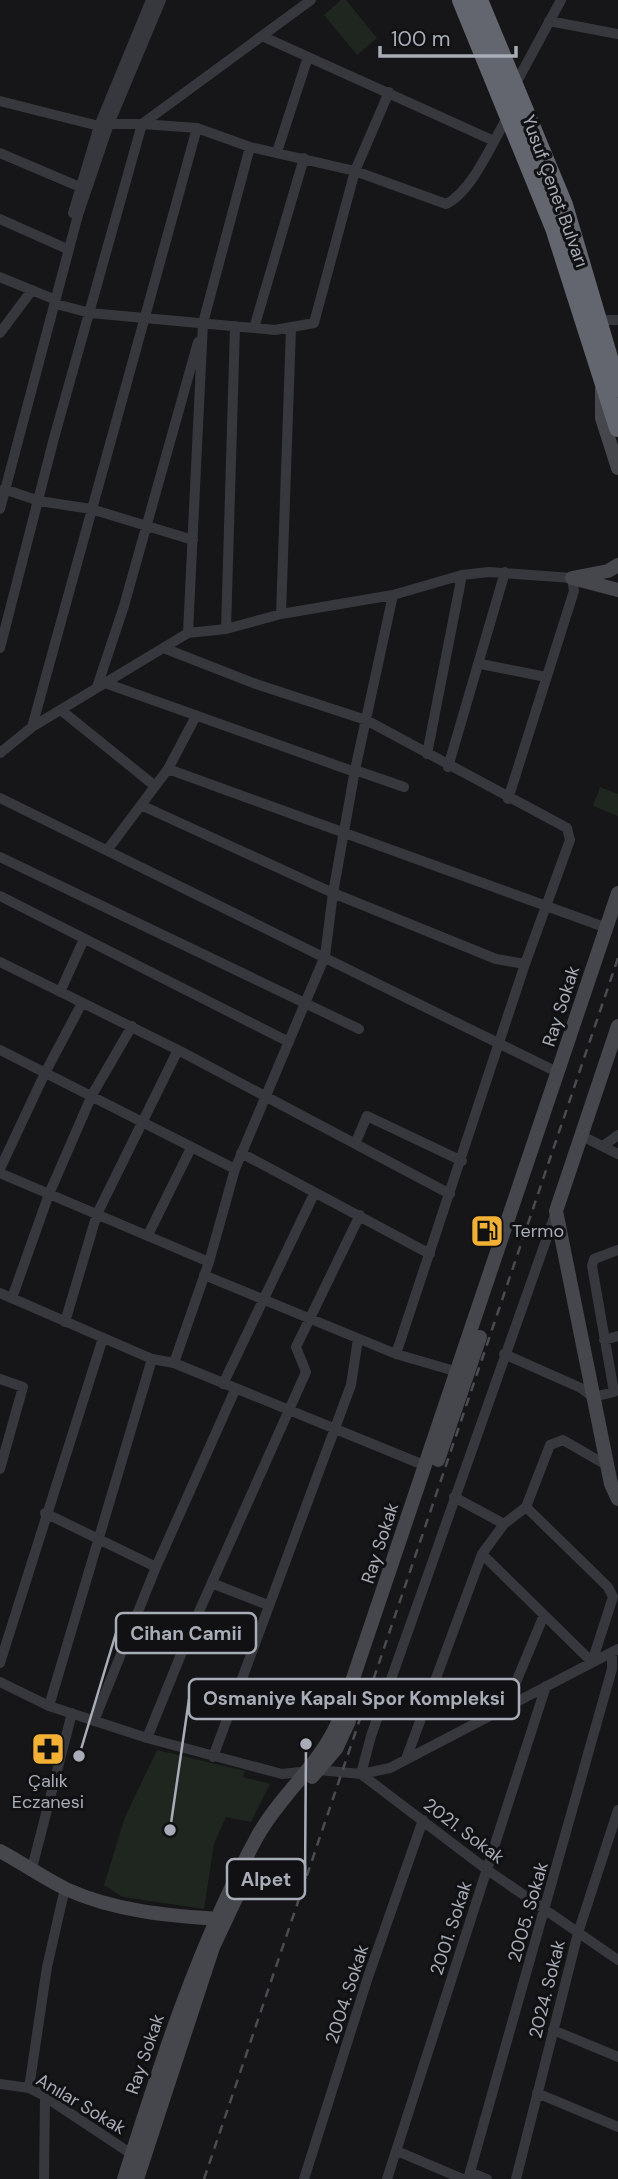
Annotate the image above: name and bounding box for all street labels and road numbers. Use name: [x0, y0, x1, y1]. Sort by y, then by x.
street label: Yusuf Çenet Bulvarı: [516, 112, 594, 270]
street label: Ray Sokak: [537, 962, 585, 1050]
street label: Ray Sokak: [356, 1499, 404, 1587]
street label: 2021. Sokak: [419, 1793, 509, 1869]
street label: 2005. Sokak: [502, 1859, 554, 1965]
street label: 2001. Sokak: [424, 1878, 478, 1978]
street label: 2024. Sokak: [523, 1937, 571, 2041]
street label: 2004. Sokak: [320, 1941, 374, 2047]
street label: Ray Sokak: [120, 2010, 170, 2098]
street label: Anılar Sokak: [32, 2068, 130, 2140]

